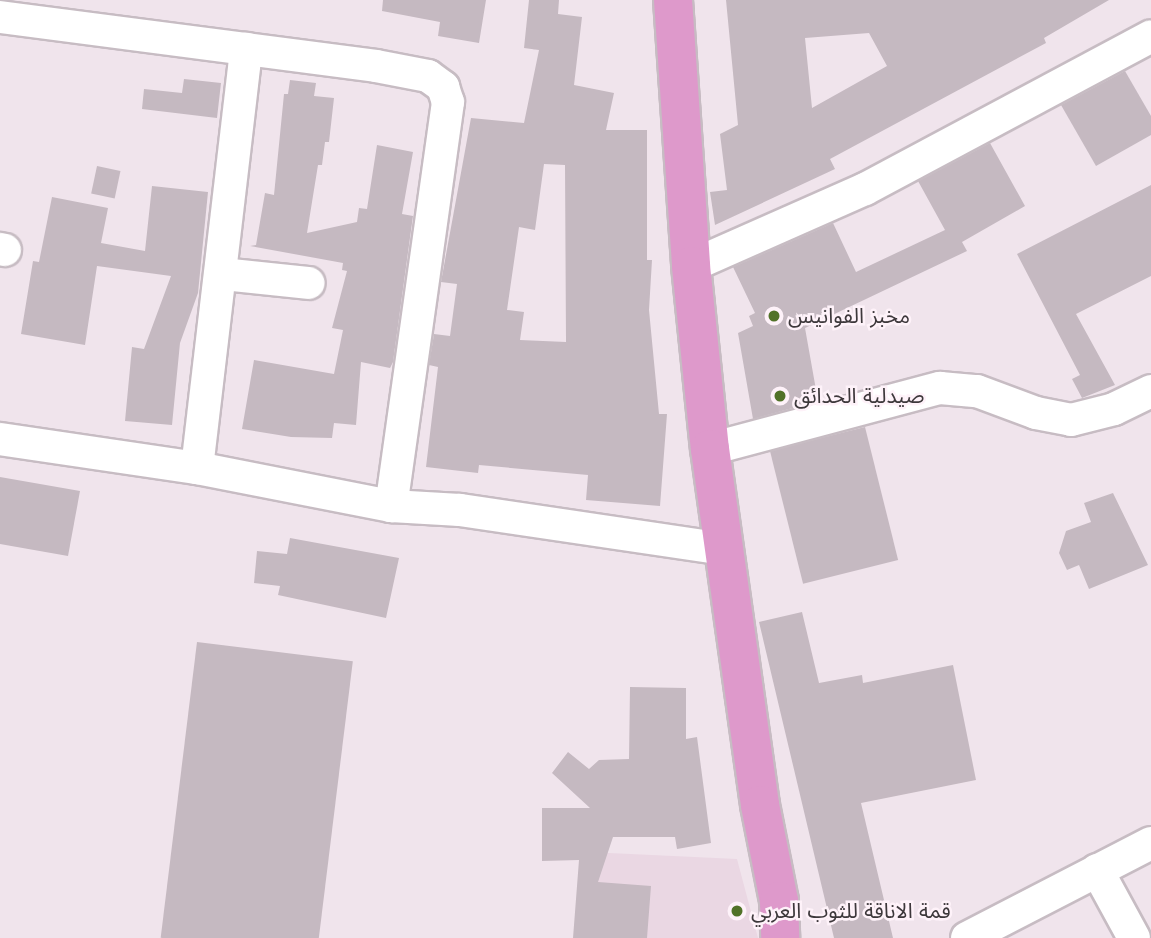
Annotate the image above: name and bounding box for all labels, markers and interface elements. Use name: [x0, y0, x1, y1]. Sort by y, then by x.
place label: مخبز الفوانيس: [788, 303, 910, 329]
marker: مخبز الفوانيس: [766, 308, 782, 324]
place label: صيدلية الحدائق: [794, 383, 924, 409]
marker: صيدلية الحدائق: [772, 388, 788, 404]
place label: قمة الاناقة للثوب العربي: [751, 898, 951, 924]
marker: قمة الاناقة للثوب العربي: [729, 903, 745, 919]

